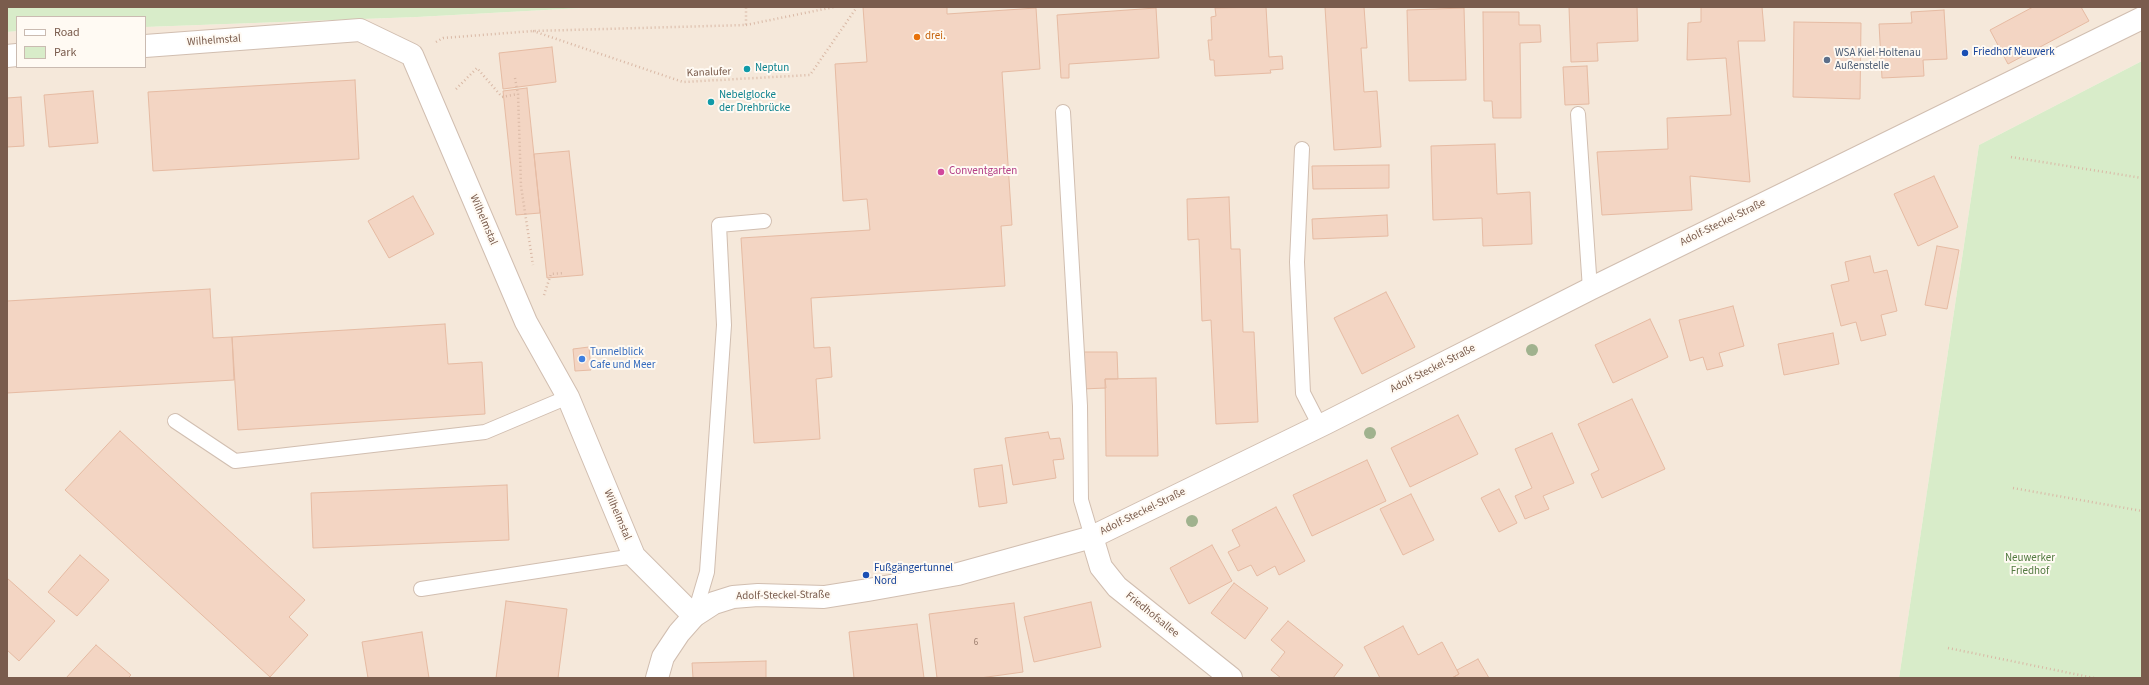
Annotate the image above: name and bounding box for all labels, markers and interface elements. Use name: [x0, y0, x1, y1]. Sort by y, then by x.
legend: [16, 16, 146, 68]
text: Road: [54, 24, 80, 41]
place label: drei.: [925, 30, 946, 44]
marker: drei.: [912, 32, 922, 42]
street label: Wilhelmstal: [187, 33, 241, 49]
text: Park: [54, 44, 76, 61]
place label: Friedhof Neuwerk: [1973, 46, 2055, 60]
place label: WSA Kiel-Holtenau Außenstelle: [1835, 47, 1921, 73]
marker: Friedhof Neuwerk: [1960, 48, 1970, 58]
marker: WSA Kiel-Holtenau Außenstelle: [1822, 55, 1832, 65]
place label: Neptun: [755, 62, 789, 76]
marker: Neptun: [742, 64, 752, 74]
street label: Kanalufer: [686, 66, 732, 80]
place label: Nebelglocke der Drehbrücke: [719, 89, 790, 115]
marker: Nebelglocke der Drehbrücke: [706, 97, 716, 107]
place label: Conventgarten: [949, 165, 1017, 179]
marker: Conventgarten: [936, 167, 946, 177]
street label: Wilhelmstal: [466, 193, 500, 247]
street label: Adolf-Steckel-Straße: [1678, 197, 1768, 249]
street label: Adolf-Steckel-Straße: [1388, 342, 1478, 396]
place label: Tunnelblick Cafe und Meer: [590, 346, 656, 372]
marker: Tunnelblick Cafe und Meer: [577, 354, 587, 364]
street label: Adolf-Steckel-Straße: [1098, 486, 1188, 538]
street label: Wilhelmstal: [600, 488, 634, 542]
park label: Neuwerker Friedhof: [2005, 552, 2055, 578]
place label: Fußgängertunnel Nord: [874, 562, 953, 588]
marker: Fußgängertunnel Nord: [861, 570, 871, 580]
street label: Adolf-Steckel-Straße: [736, 589, 830, 603]
street label: Friedhofsallee: [1123, 589, 1181, 641]
house number: 6: [974, 638, 978, 648]

